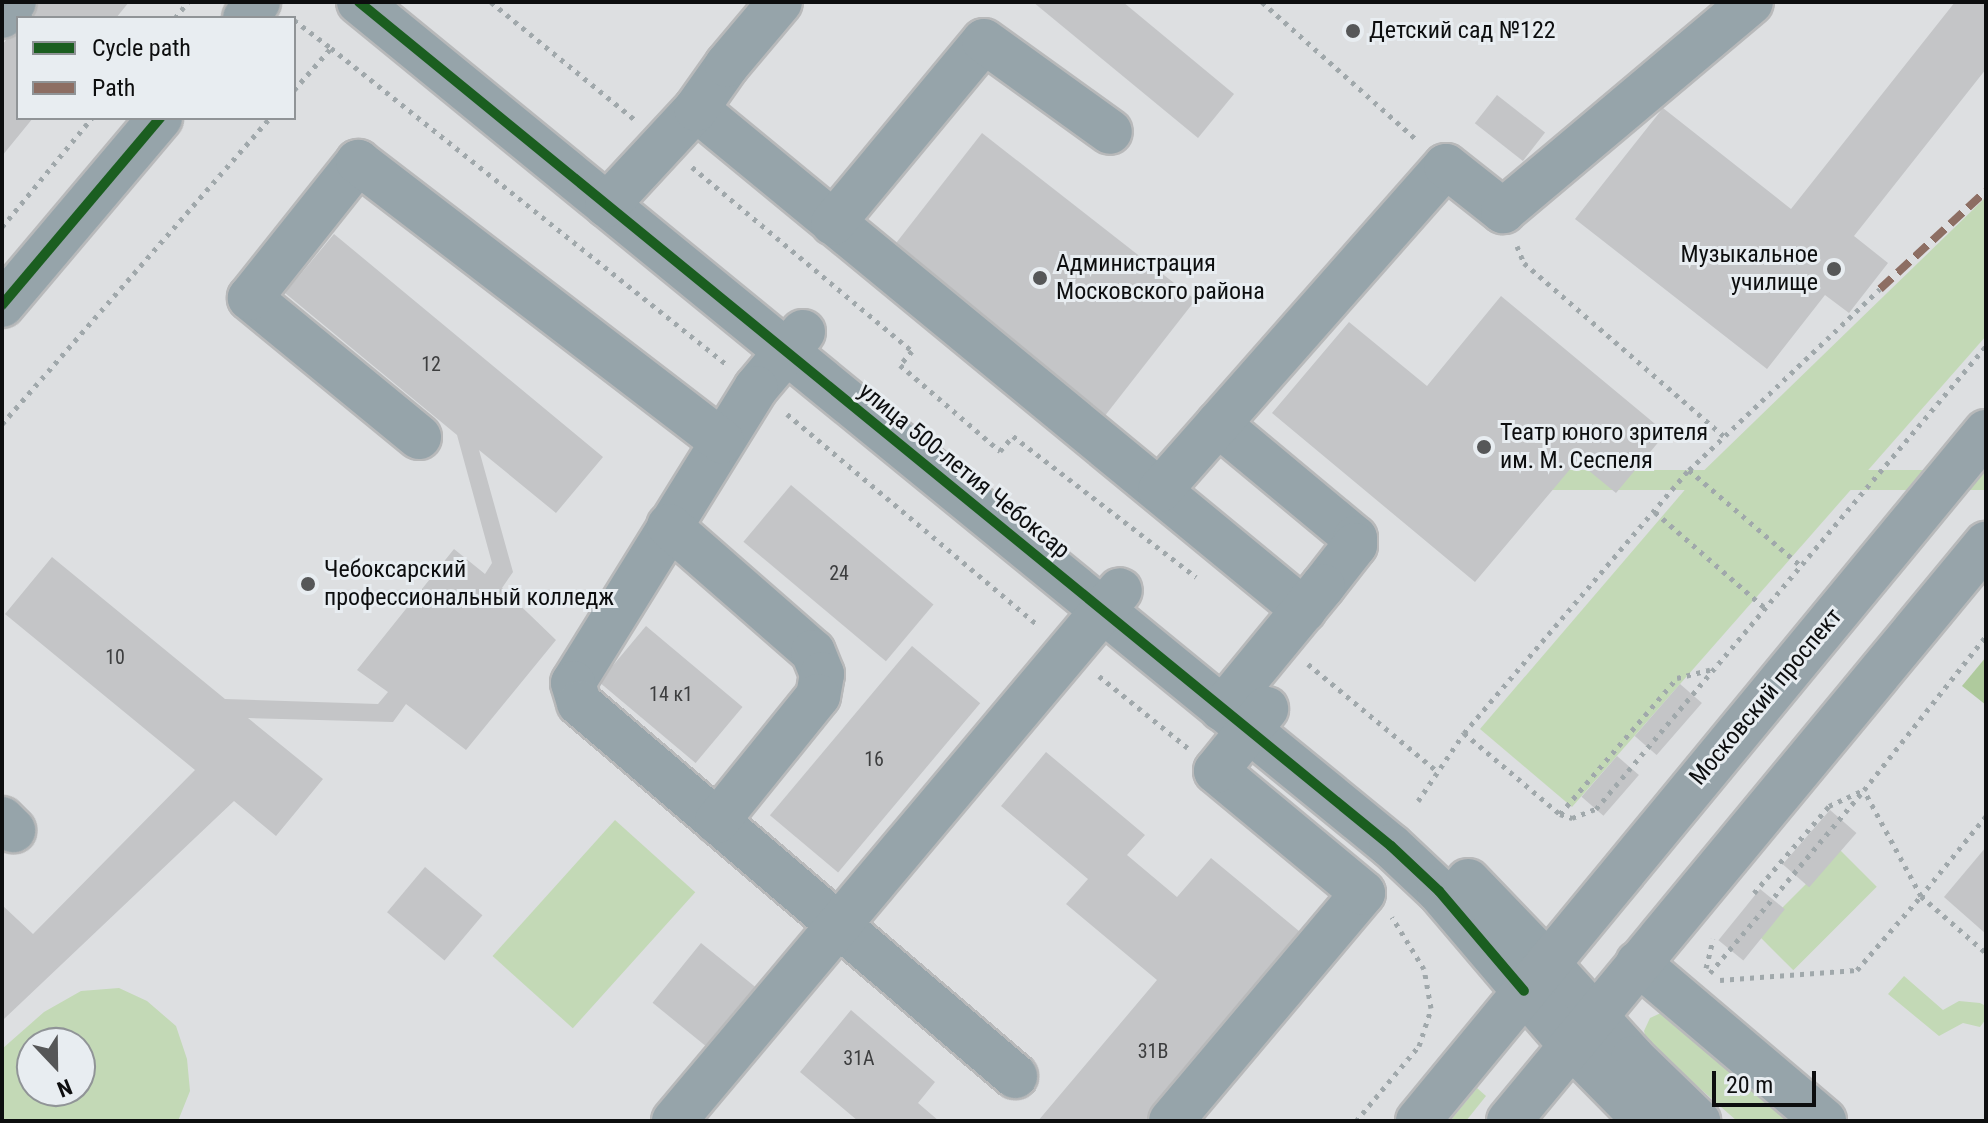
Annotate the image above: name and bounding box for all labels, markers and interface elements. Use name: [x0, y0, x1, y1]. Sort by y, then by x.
legend: [16, 16, 296, 120]
place label: Детский сад №122: [1369, 17, 1556, 45]
marker: Детский сад №122: [1344, 22, 1362, 40]
text: Cycle path: [92, 34, 191, 62]
text: Path: [92, 74, 135, 102]
place label: Музыкальное училище: [1681, 241, 1818, 297]
place label: Администрация Московского района: [1056, 250, 1265, 306]
marker: Музыкальное училище: [1825, 260, 1843, 278]
marker: Администрация Московского района: [1031, 269, 1049, 287]
house number: 12: [421, 352, 441, 376]
street label: улица 500-летия Чебоксар: [853, 377, 1075, 565]
place label: Театр юного зрителя им. М. Сеспеля: [1500, 419, 1708, 475]
marker: Театр юного зрителя им. М. Сеспеля: [1475, 438, 1493, 456]
place label: Чебоксарский профессиональный колледж: [324, 556, 614, 612]
house number: 24: [829, 561, 849, 585]
marker: Чебоксарский профессиональный колледж: [299, 575, 317, 593]
street label: Московский проспект: [1684, 603, 1848, 791]
house number: 10: [105, 645, 125, 669]
house number: 14 к1: [649, 682, 693, 706]
house number: 16: [864, 747, 884, 771]
north arrow: [16, 1027, 96, 1107]
house number: 31В: [1138, 1039, 1168, 1063]
house number: 31А: [843, 1046, 875, 1070]
scale bar: [1716, 1055, 1820, 1105]
text: 20 m: [1726, 1071, 1773, 1099]
text: N: [54, 1074, 75, 1102]

